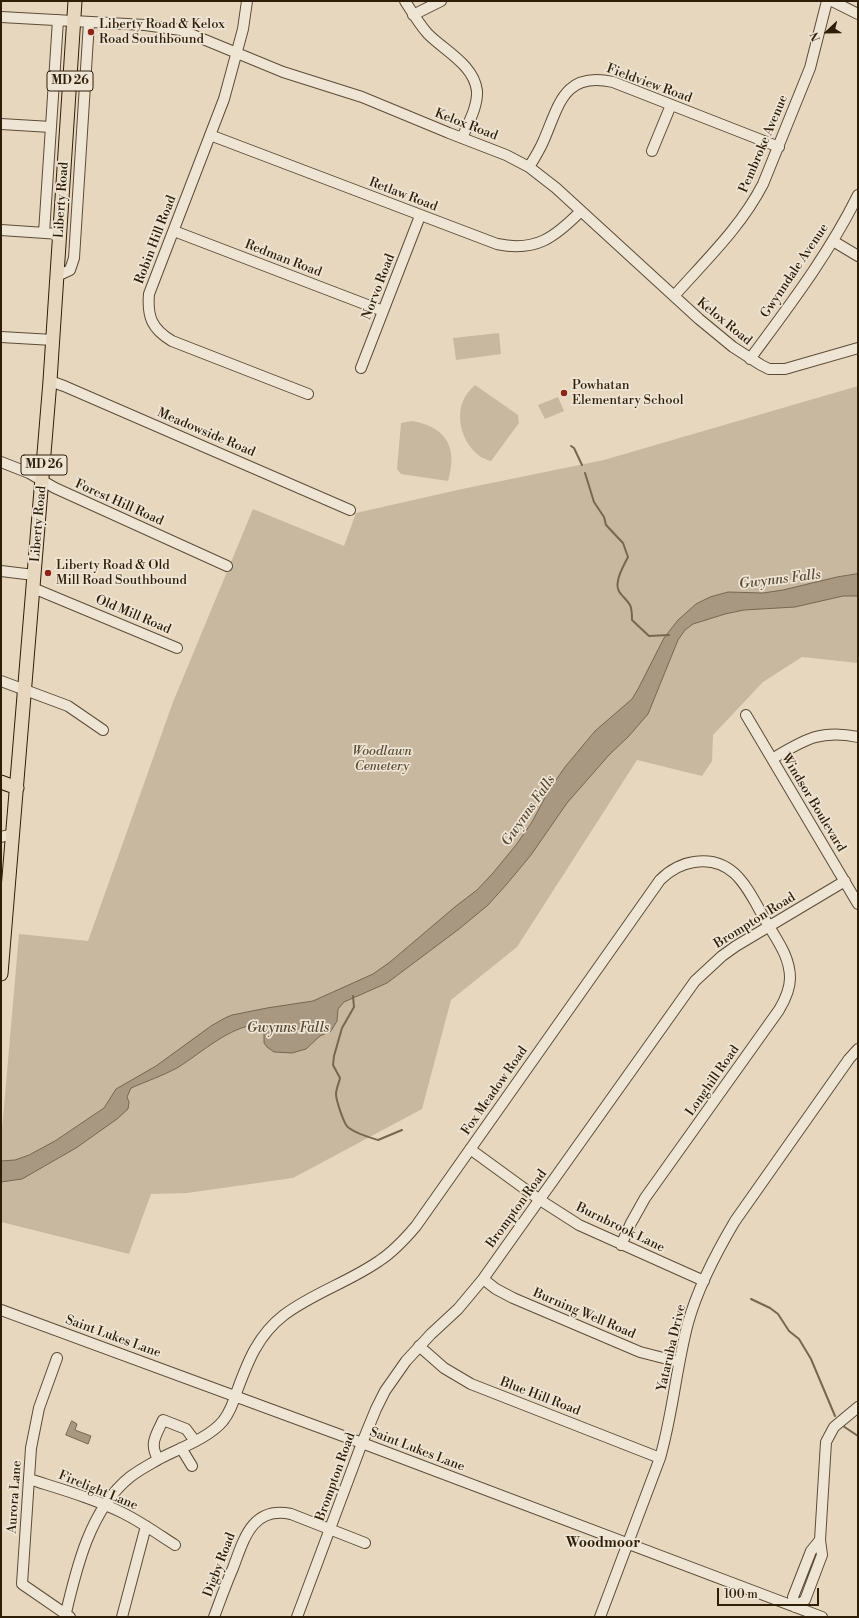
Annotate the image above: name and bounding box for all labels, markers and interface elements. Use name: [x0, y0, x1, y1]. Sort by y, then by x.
north arrow: [807, 12, 847, 52]
place label: Liberty Road & Kelox Road Southbound: [99, 17, 225, 48]
marker: Liberty Road & Kelox Road Southbound: [86, 27, 96, 37]
text: N: [808, 30, 824, 43]
street label: Fieldview Road: [604, 61, 694, 107]
road number: MD 26: [47, 71, 93, 91]
street label: Pembroke Avenue: [736, 93, 792, 195]
street label: Kelox Road: [432, 106, 500, 144]
street label: Liberty Road: [52, 161, 72, 239]
street label: Retlaw Road: [366, 175, 440, 215]
street label: Robin Hill Road: [132, 194, 180, 286]
street label: Gwynndale Avenue: [758, 221, 832, 321]
street label: Redman Road: [242, 237, 324, 281]
street label: Norvo Road: [359, 252, 399, 322]
street label: Kelox Road: [693, 295, 755, 349]
place label: Powhatan Elementary School: [572, 378, 684, 409]
marker: Powhatan Elementary School: [559, 388, 569, 398]
street label: Meadowside Road: [155, 405, 257, 461]
road number: MD 26: [21, 455, 67, 475]
street label: Forest Hill Road: [72, 476, 166, 530]
street label: Liberty Road: [28, 485, 50, 563]
place label: Liberty Road & Old Mill Road Southbound: [56, 558, 187, 589]
water label: Gwynns Falls: [738, 567, 822, 593]
marker: Liberty Road & Old Mill Road Southbound: [43, 568, 53, 578]
street label: Old Mill Road: [93, 592, 173, 638]
park label: Woodlawn Cemetery: [352, 744, 412, 775]
street label: Windsor Boulevard: [777, 751, 849, 855]
water label: Gwynns Falls: [498, 772, 560, 850]
street label: Brompton Road: [711, 890, 799, 952]
water label: Gwynns Falls: [247, 1021, 329, 1037]
street label: Longhill Road: [683, 1043, 743, 1119]
street label: Fox Meadow Road: [459, 1044, 531, 1138]
street label: Brompton Road: [483, 1167, 551, 1251]
street label: Burnbrook Lane: [573, 1200, 667, 1256]
street label: Burning Well Road: [531, 1285, 637, 1343]
street label: Yataruba Drive: [654, 1303, 690, 1393]
street label: Saint Lukes Lane: [63, 1312, 163, 1362]
street label: Blue Hill Road: [498, 1375, 582, 1419]
street label: Saint Lukes Lane: [367, 1425, 467, 1475]
street label: Brompton Road: [313, 1431, 359, 1523]
street label: Aurora Lane: [5, 1460, 25, 1534]
street label: Firelight Lane: [56, 1468, 140, 1514]
street label: Digby Road: [201, 1531, 239, 1599]
district label: Woodmoor: [566, 1536, 640, 1552]
scale bar: [719, 1580, 821, 1606]
text: 100 m: [724, 1587, 758, 1602]

